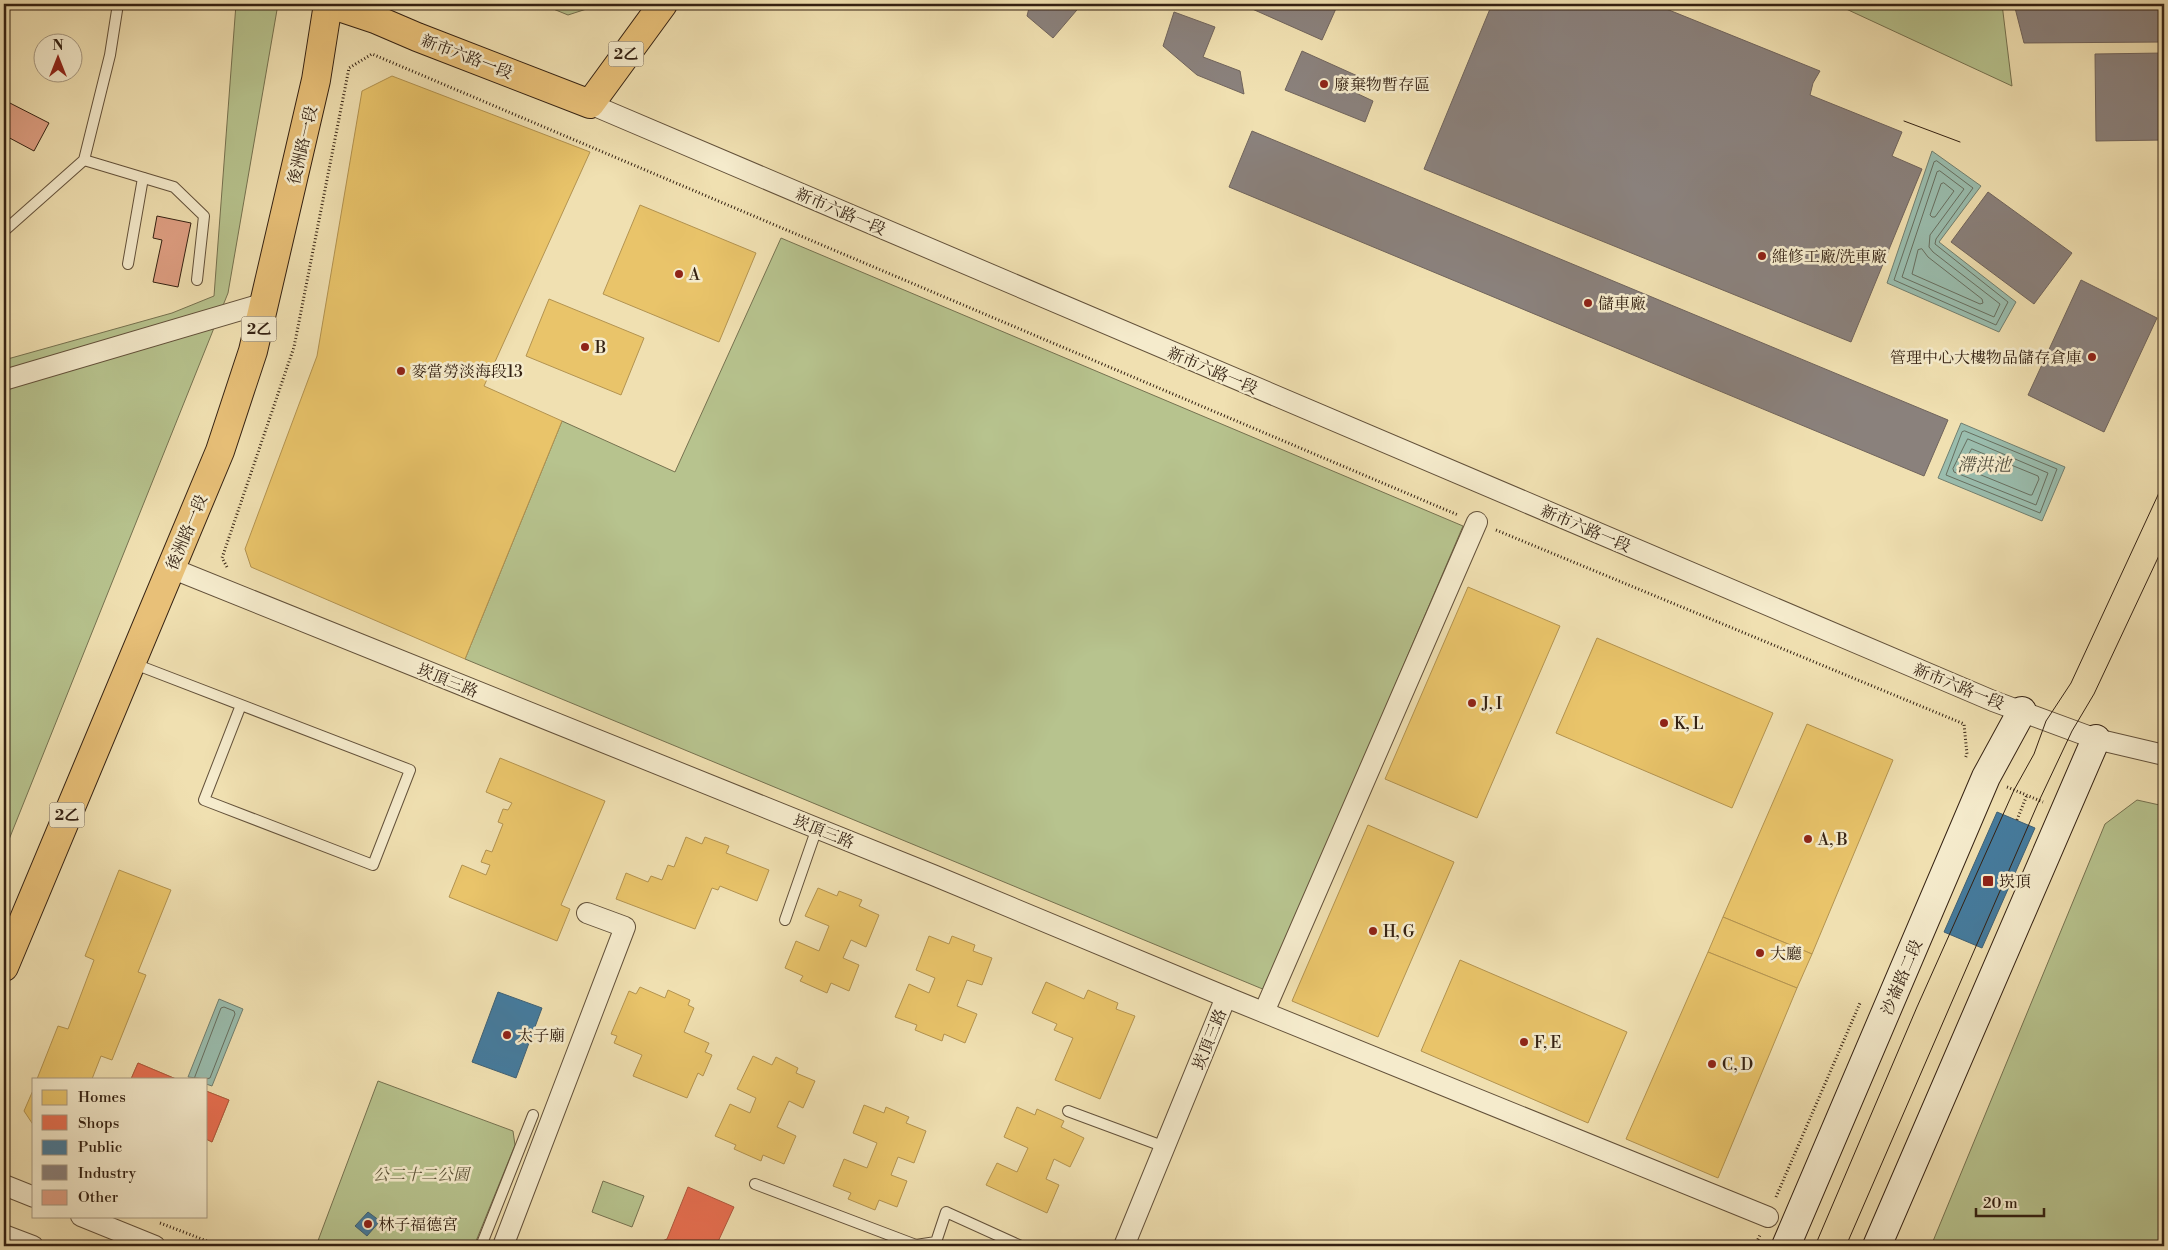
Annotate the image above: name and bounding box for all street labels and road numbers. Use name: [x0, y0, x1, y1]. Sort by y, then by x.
street label: 新市六路一段: [418, 30, 515, 83]
road number: 2乙: [608, 42, 644, 66]
street label: 後洲路一段: [284, 104, 322, 186]
street label: 新市六路一段: [793, 184, 889, 240]
road number: 2乙: [242, 316, 276, 342]
street label: 新市六路一段: [1165, 343, 1261, 399]
street label: 後洲路一段: [162, 492, 212, 573]
street label: 新市六路一段: [1538, 501, 1634, 557]
street label: 崁頂三路: [414, 660, 481, 702]
street label: 新市六路一段: [1910, 660, 2007, 714]
road number: 2乙: [50, 802, 84, 828]
street label: 崁頂三路: [790, 811, 857, 853]
street label: 沙崙路二段: [1877, 937, 1927, 1018]
street label: 崁頂三路: [1189, 1006, 1231, 1073]

